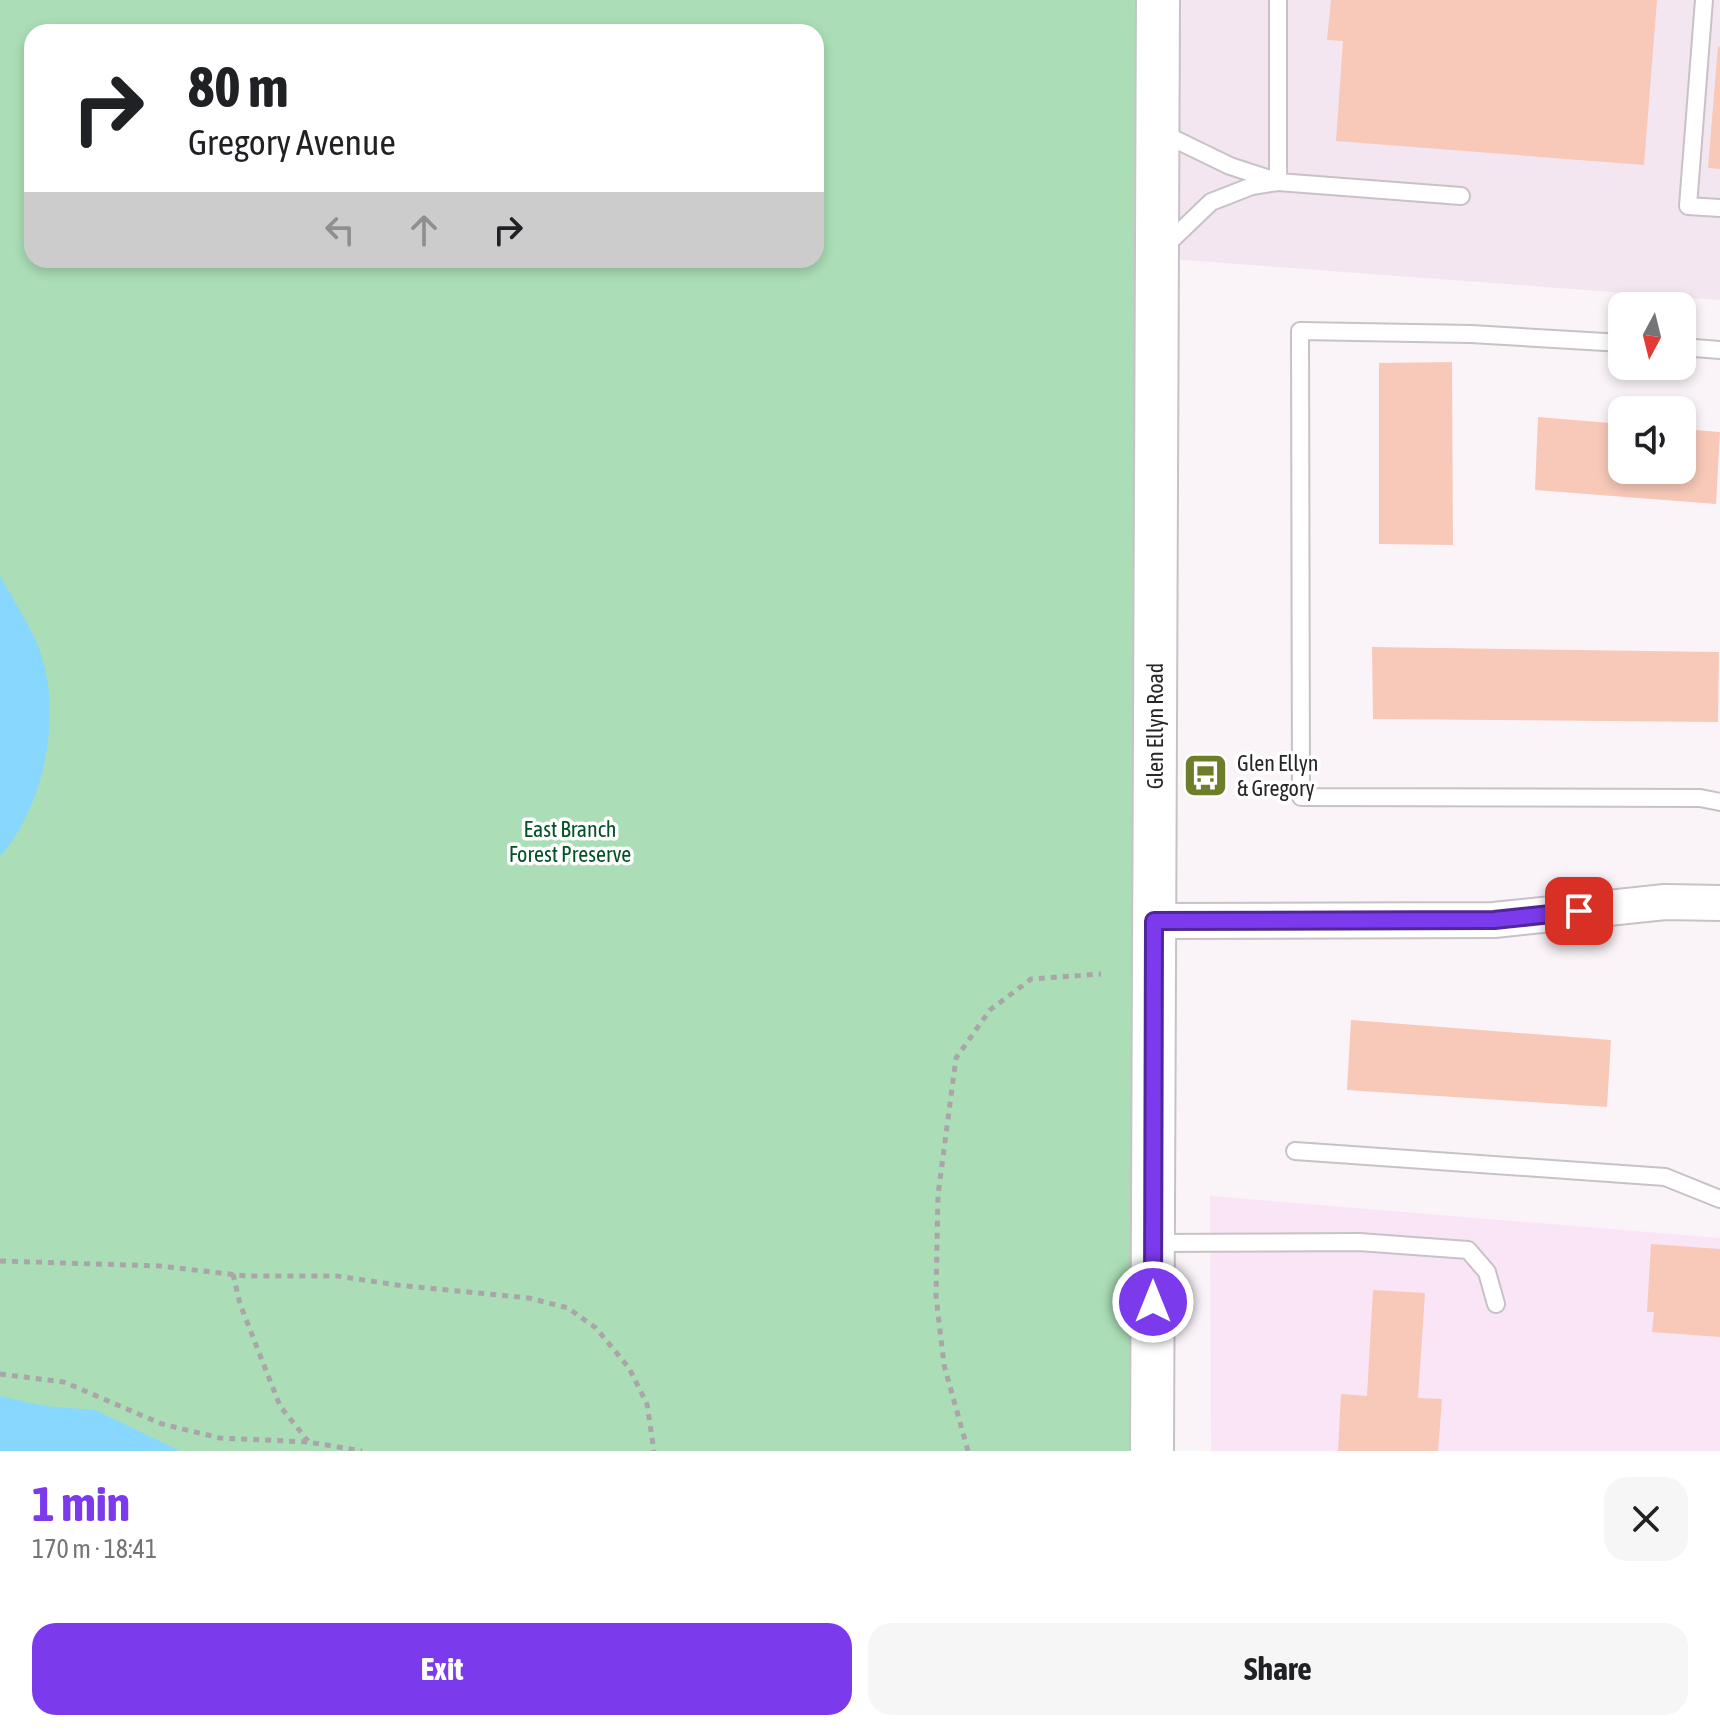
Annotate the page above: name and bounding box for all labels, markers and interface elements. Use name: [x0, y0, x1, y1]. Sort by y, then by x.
text: 80 m: [188, 55, 289, 119]
icon: right: [56, 56, 160, 160]
text: Gregory Avenue: [188, 121, 396, 163]
icon: left: [318, 208, 362, 252]
icon: ahead: [402, 208, 446, 252]
icon: right: [486, 208, 530, 252]
north arrow: [1608, 292, 1696, 380]
map controls: [1608, 292, 1696, 484]
button: sound: [1608, 396, 1696, 484]
street label: Glen Ellyn Road: [1142, 663, 1168, 789]
place label: Glen Ellyn & Gregory: [1237, 750, 1319, 801]
bus stop icon: Glen Ellyn & Gregory: [1182, 752, 1230, 800]
park label: East Branch Forest Preserve: [509, 816, 631, 867]
pin: [1545, 877, 1613, 945]
icon: arrive: [1557, 889, 1601, 933]
position arrow: [1111, 1260, 1195, 1344]
text: 1 min: [32, 1476, 130, 1531]
button: close: [1604, 1477, 1688, 1561]
text: 170 m · 18:41: [32, 1534, 157, 1564]
button: Exit: [32, 1623, 852, 1715]
button: Share: [868, 1623, 1688, 1715]

